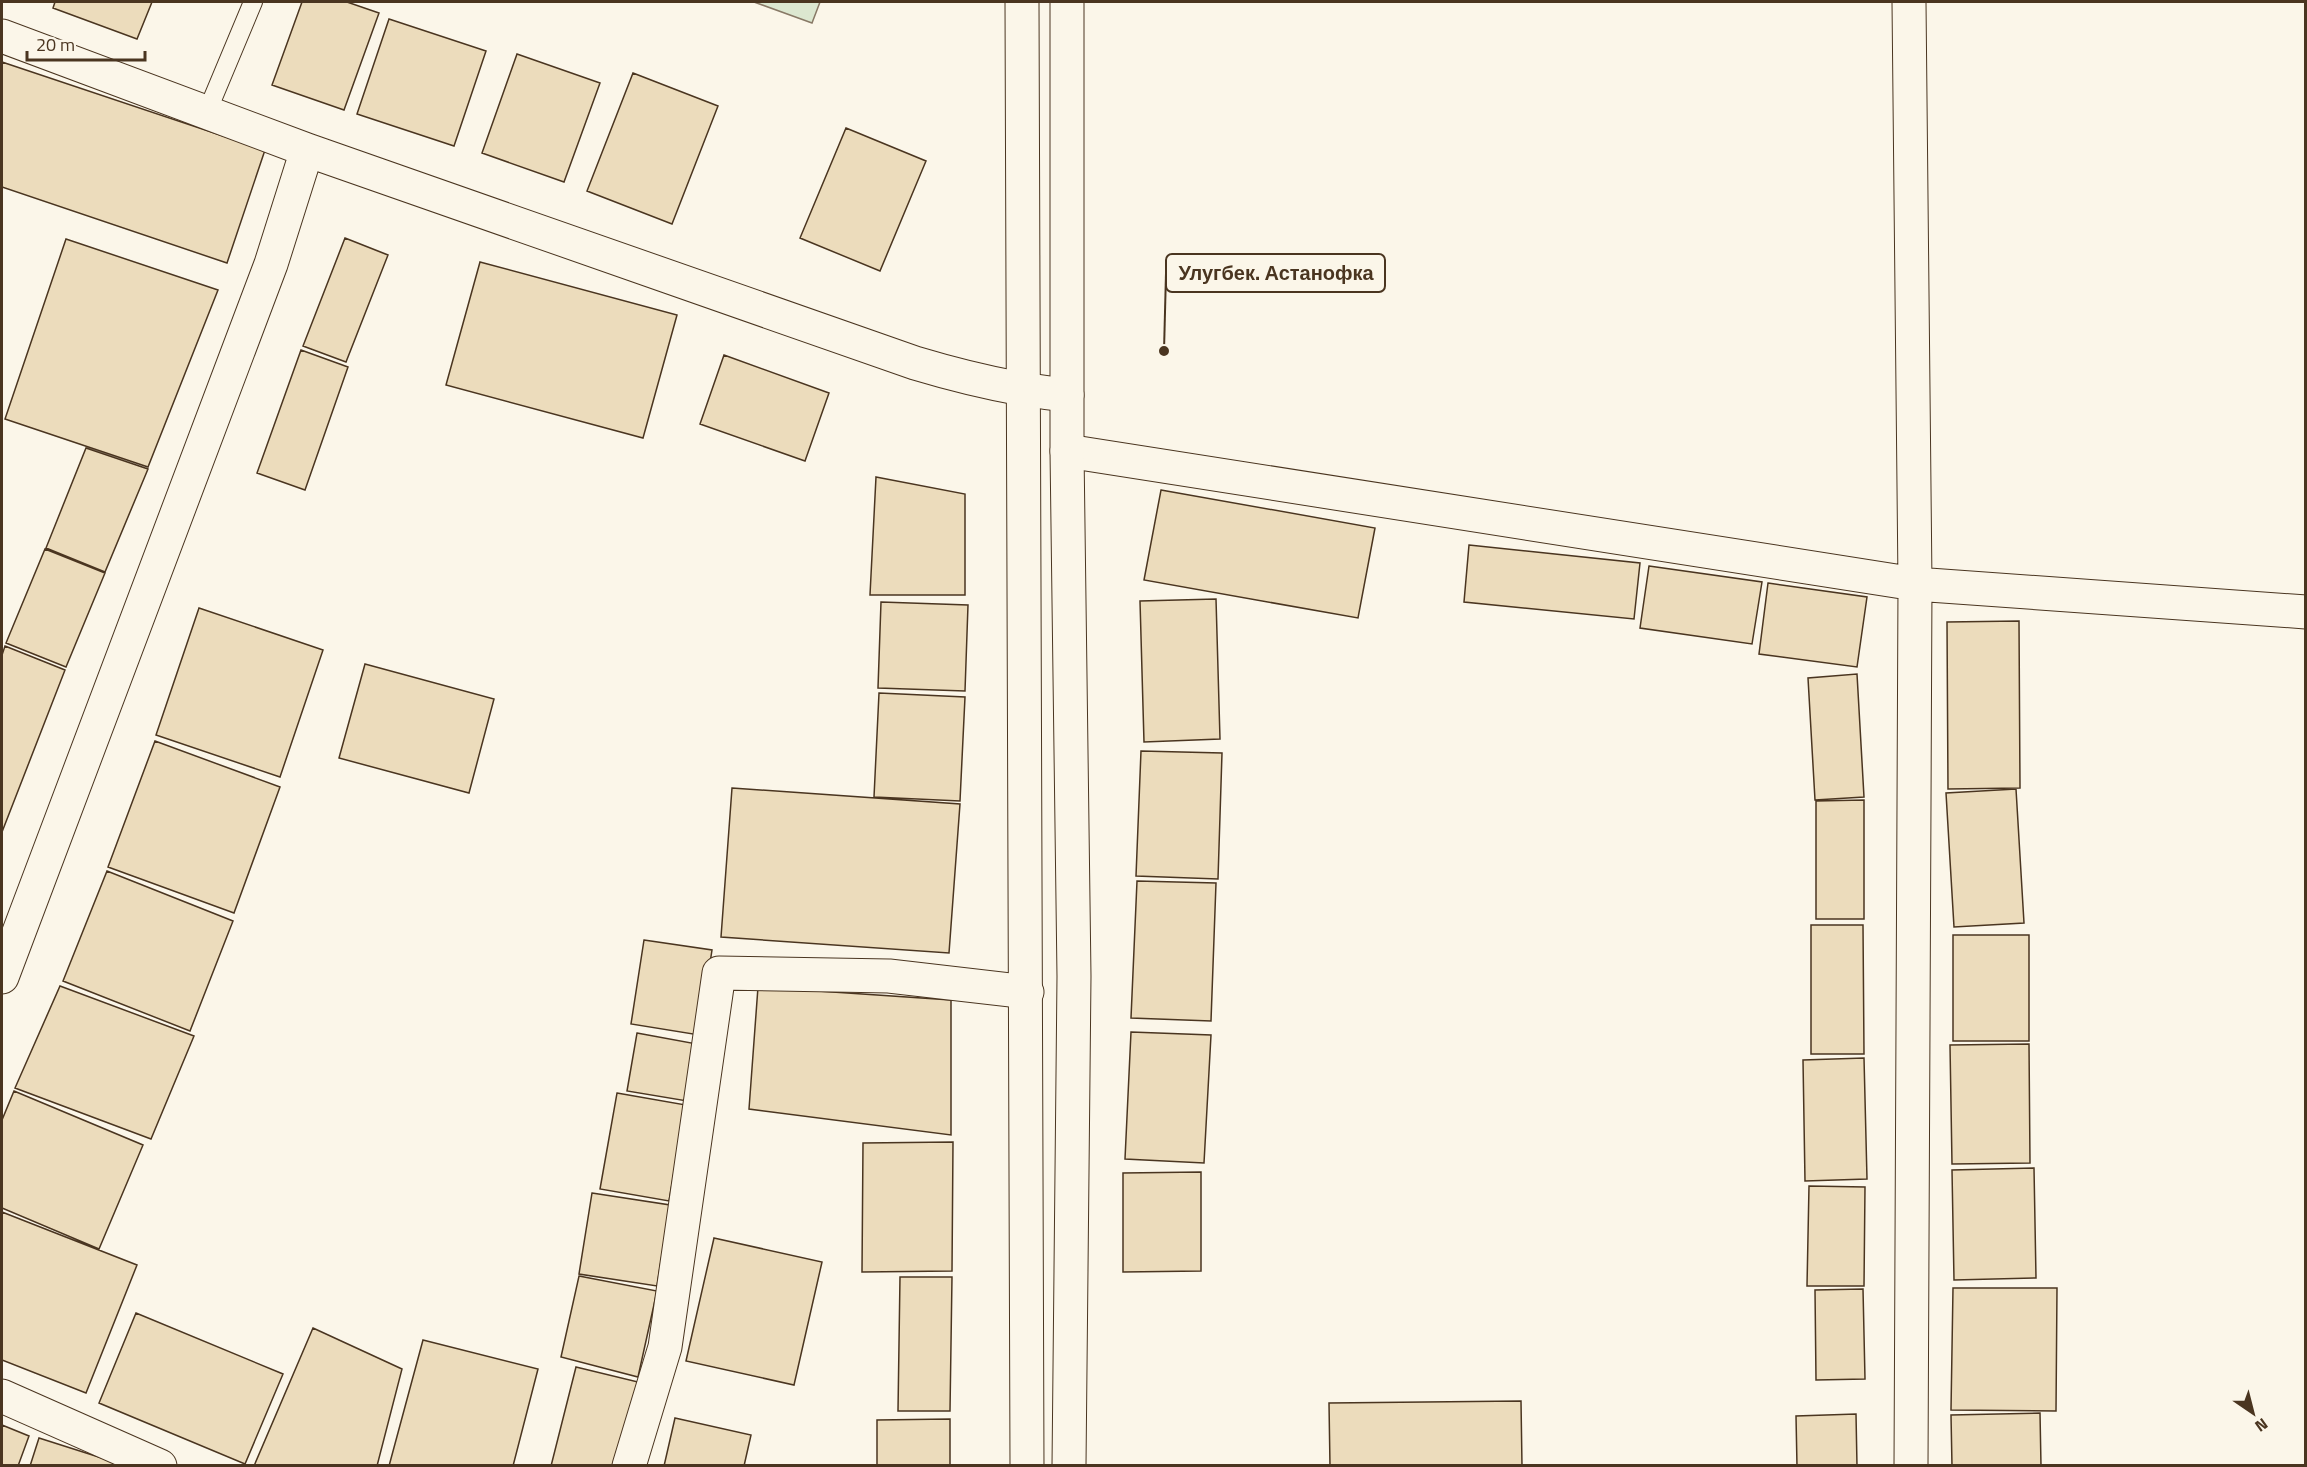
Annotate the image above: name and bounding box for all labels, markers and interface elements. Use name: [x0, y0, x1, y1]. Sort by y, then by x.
scale bar: [27, 24, 146, 62]
text: 20 m: [36, 31, 75, 58]
callout: Улугбек. Астанофка: [1166, 254, 1385, 292]
text: Улугбек. Астанофка: [1178, 257, 1374, 288]
north arrow: [2223, 1383, 2283, 1443]
text: N: [2250, 1412, 2273, 1438]

